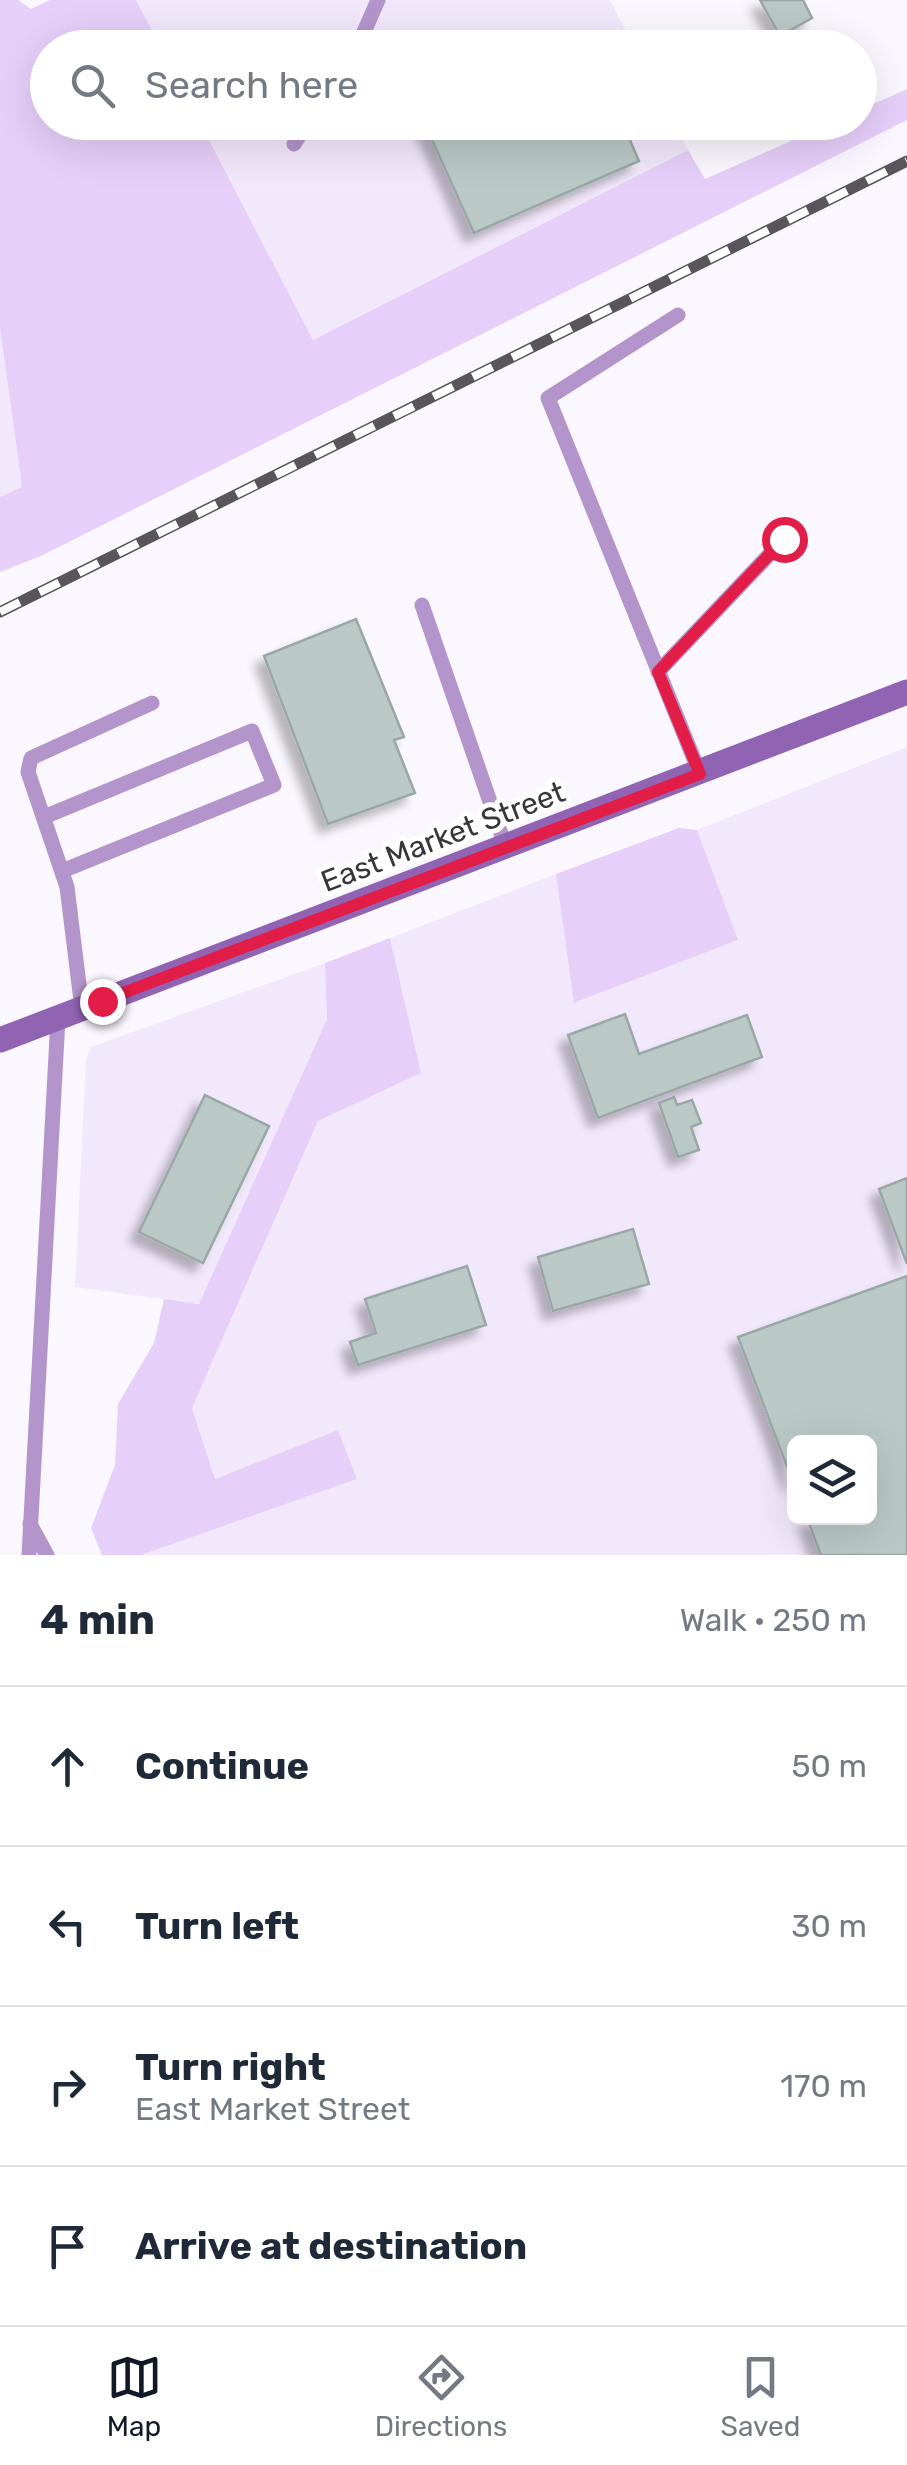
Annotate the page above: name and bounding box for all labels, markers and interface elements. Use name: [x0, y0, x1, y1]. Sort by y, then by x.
search box: [30, 30, 877, 140]
icon: search: [65, 58, 120, 113]
text: Search here: [145, 62, 358, 108]
route start: [762, 517, 808, 563]
street label: East Market Street: [316, 774, 570, 900]
route end: [80, 979, 126, 1025]
map controls: [787, 1435, 877, 1525]
button: layers: [787, 1435, 877, 1525]
text: 4 min: [40, 1595, 155, 1645]
text: Walk · 250 m: [680, 1601, 867, 1639]
icon: ahead: [40, 1739, 95, 1794]
text: Continue: [135, 1743, 309, 1789]
text: 50 m: [791, 1747, 867, 1785]
icon: left: [40, 1899, 95, 1954]
text: Turn left: [135, 1903, 299, 1949]
text: 30 m: [791, 1907, 867, 1945]
text: Turn right: [135, 2044, 326, 2090]
icon: right: [40, 2059, 95, 2114]
text: 170 m: [780, 2067, 867, 2105]
text: East Market Street: [135, 2090, 410, 2128]
icon: arrive: [40, 2219, 95, 2274]
text: Arrive at destination: [135, 2223, 527, 2269]
tab: Map: [107, 2350, 162, 2443]
tab: Directions: [375, 2350, 507, 2443]
tab: Saved: [720, 2350, 800, 2443]

